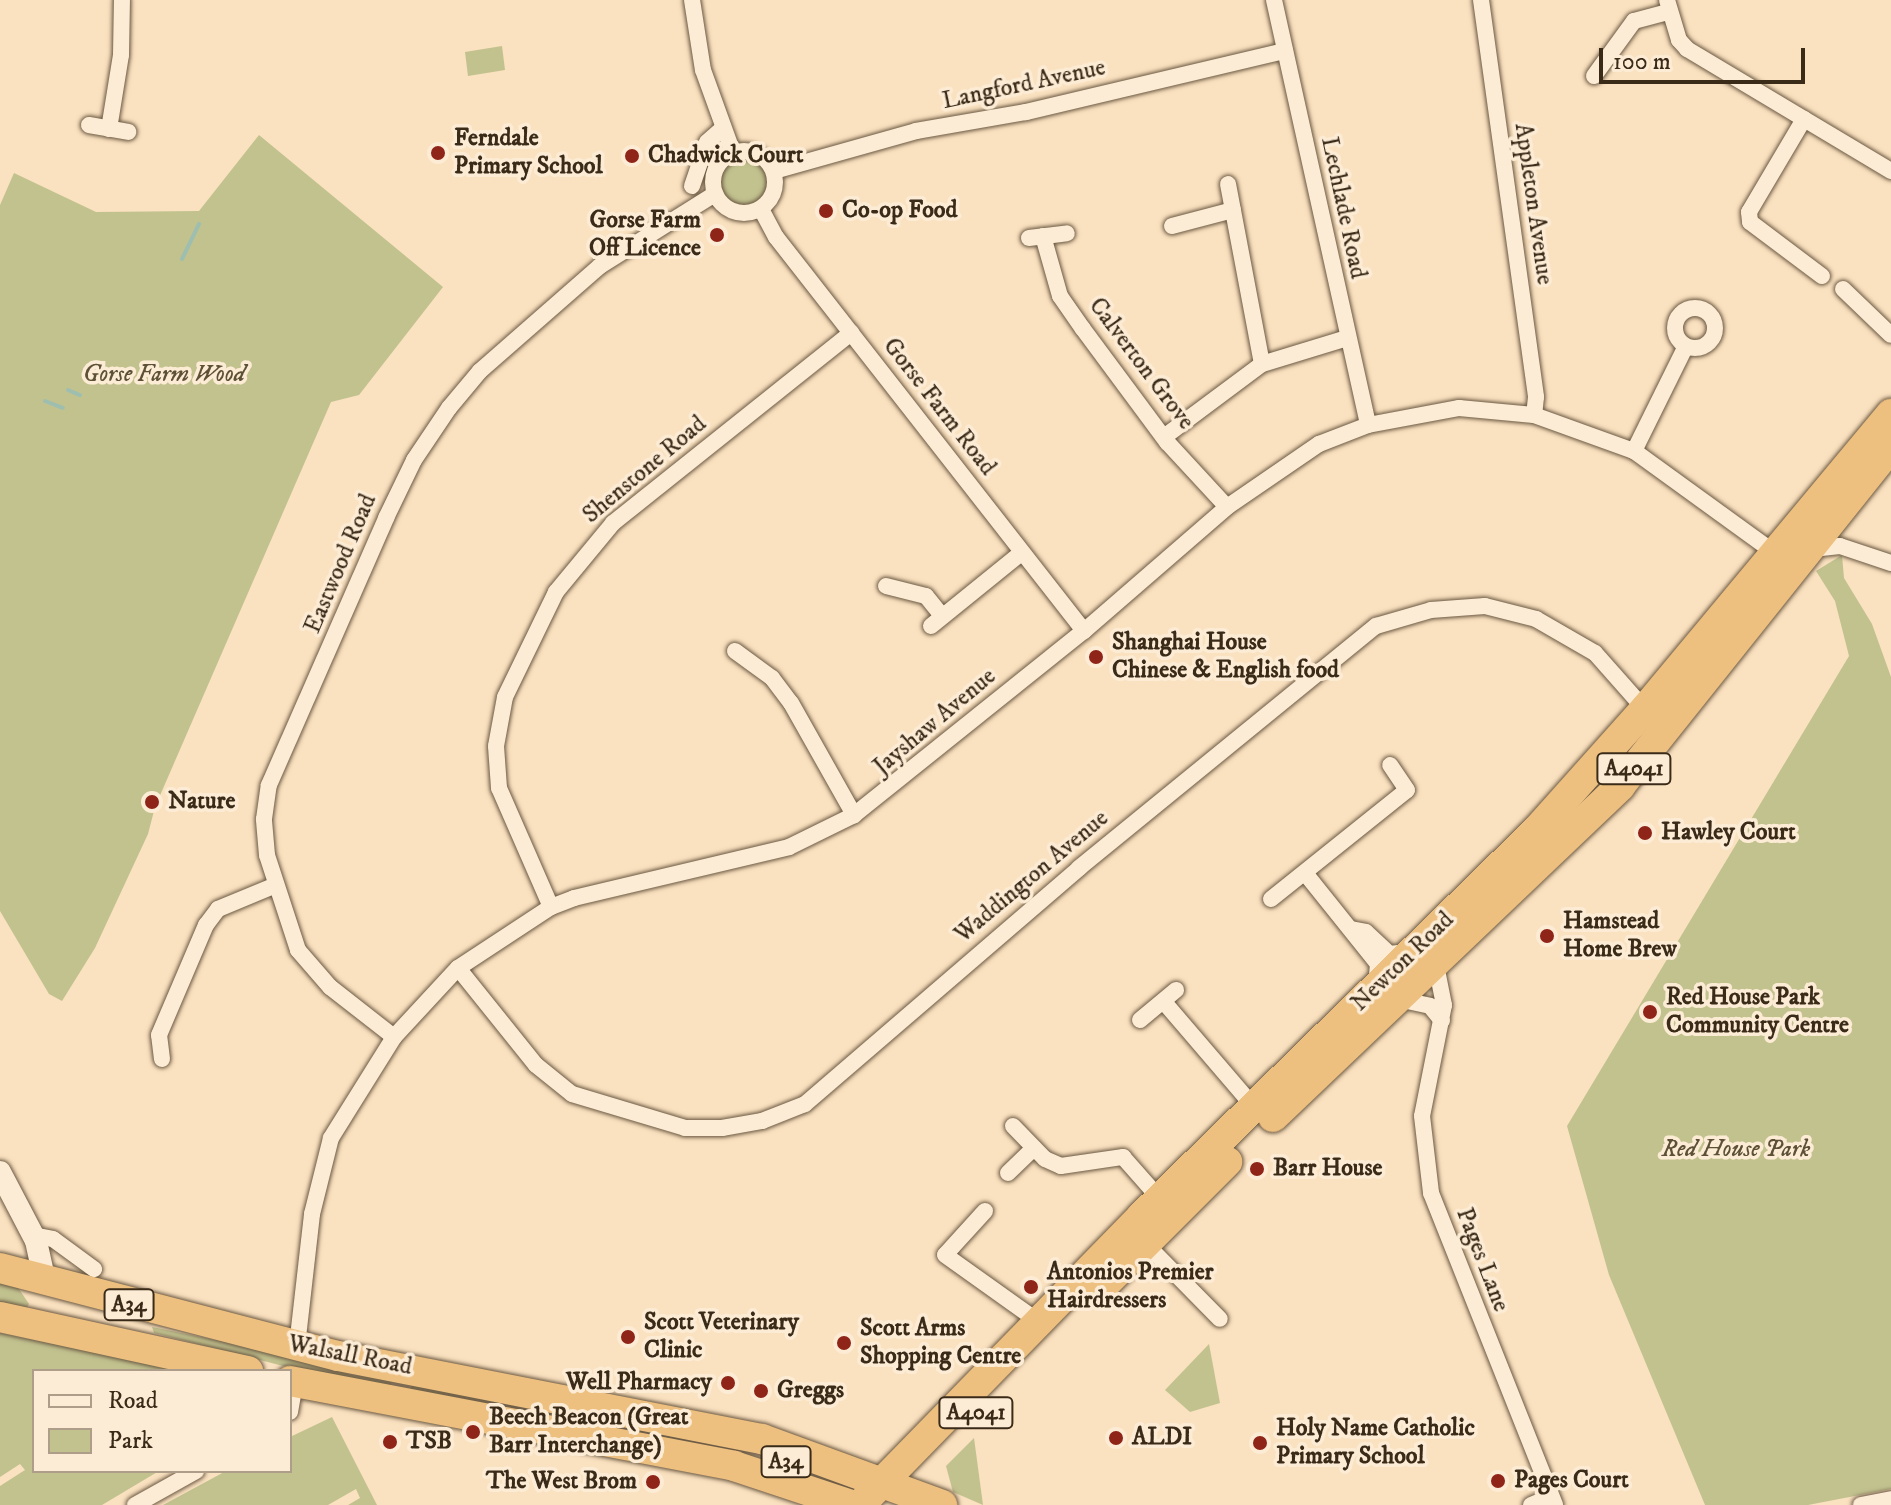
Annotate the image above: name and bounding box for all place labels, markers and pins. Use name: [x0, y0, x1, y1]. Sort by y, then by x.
place label: Ferndale Primary School: [454, 125, 603, 181]
place label: Chadwick Court: [648, 142, 803, 170]
marker: Ferndale Primary School: [429, 144, 447, 162]
marker: Chadwick Court: [623, 147, 641, 165]
place label: Co-op Food: [842, 197, 957, 225]
marker: Co-op Food: [817, 202, 835, 220]
place label: Gorse Farm Off Licence: [589, 207, 701, 263]
marker: Gorse Farm Off Licence: [708, 226, 726, 244]
place label: Shanghai House Chinese & English food: [1112, 629, 1339, 685]
marker: Shanghai House Chinese & English food: [1087, 648, 1105, 666]
place label: Nature: [168, 788, 235, 816]
marker: Nature: [143, 793, 161, 811]
place label: Hawley Court: [1661, 819, 1796, 847]
marker: Hawley Court: [1636, 824, 1654, 842]
place label: Hamstead Home Brew: [1563, 908, 1677, 964]
marker: Hamstead Home Brew: [1538, 927, 1556, 945]
place label: Red House Park Community Centre: [1666, 984, 1849, 1040]
marker: Red House Park Community Centre: [1641, 1003, 1659, 1021]
place label: Barr House: [1273, 1155, 1382, 1183]
marker: Barr House: [1248, 1160, 1266, 1178]
place label: Antonios Premier Hairdressers: [1047, 1259, 1214, 1315]
marker: Antonios Premier Hairdressers: [1022, 1278, 1040, 1296]
place label: Scott Veterinary Clinic: [644, 1309, 799, 1365]
place label: Scott Arms Shopping Centre: [860, 1315, 1021, 1371]
marker: Scott Veterinary Clinic: [619, 1328, 637, 1346]
marker: Scott Arms Shopping Centre: [835, 1334, 853, 1352]
place label: Well Pharmacy: [566, 1369, 712, 1397]
marker: Well Pharmacy: [719, 1374, 737, 1392]
place label: Greggs: [777, 1377, 844, 1405]
marker: Greggs: [752, 1382, 770, 1400]
place label: Beech Beacon (Great Barr Interchange): [489, 1404, 688, 1460]
place label: Holy Name Catholic Primary School: [1276, 1415, 1475, 1471]
marker: Beech Beacon (Great Barr Interchange): [464, 1423, 482, 1441]
place label: ALDI: [1132, 1424, 1192, 1452]
place label: TSB: [406, 1428, 452, 1456]
marker: ALDI: [1107, 1429, 1125, 1447]
marker: TSB: [381, 1433, 399, 1451]
marker: Holy Name Catholic Primary School: [1251, 1434, 1269, 1452]
place label: Pages Court: [1514, 1467, 1629, 1495]
place label: The West Brom: [486, 1468, 637, 1496]
marker: Pages Court: [1489, 1472, 1507, 1490]
marker: The West Brom: [644, 1473, 662, 1491]

